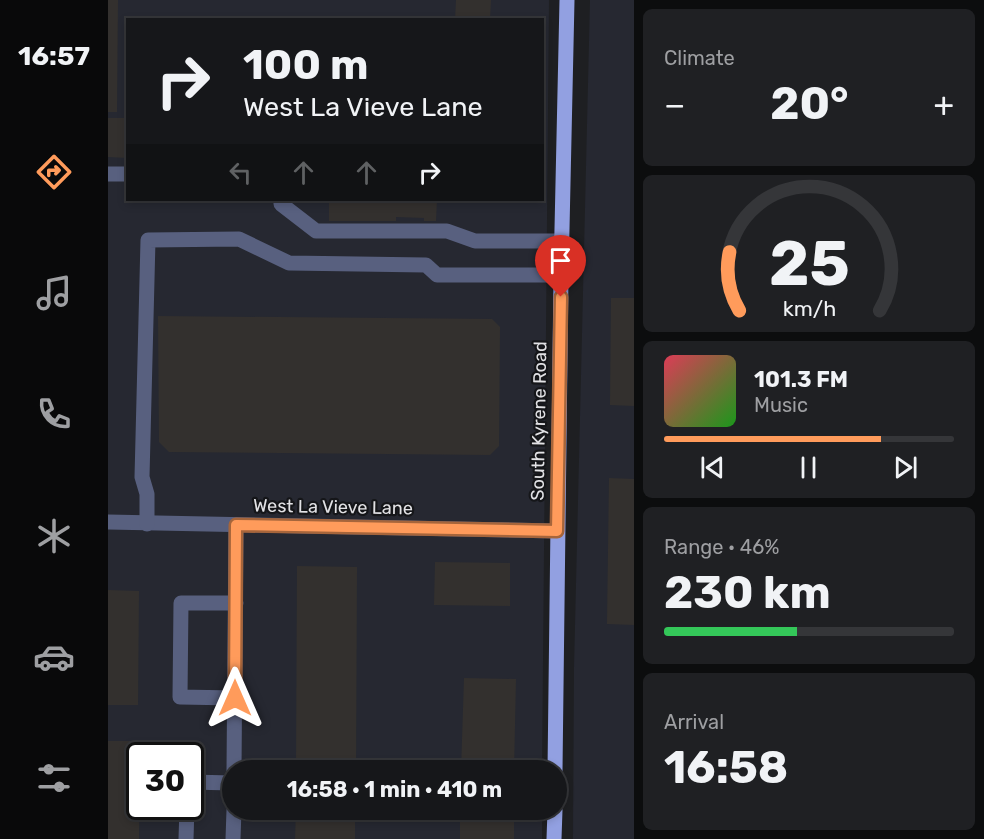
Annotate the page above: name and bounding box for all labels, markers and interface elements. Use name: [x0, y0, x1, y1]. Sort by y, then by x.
text: 16:57: [18, 40, 90, 72]
text: 100 m: [243, 40, 368, 90]
icon: right: [144, 42, 222, 120]
text: Climate: [664, 46, 735, 70]
text: 20°: [770, 77, 849, 130]
text: −: [664, 85, 685, 124]
text: +: [933, 85, 954, 124]
text: West La Vieve Lane: [243, 91, 483, 123]
icon: directions: [33, 151, 75, 193]
icon: left: [224, 156, 257, 189]
icon: ahead: [287, 156, 320, 189]
icon: ahead: [350, 156, 383, 189]
icon: right: [413, 156, 446, 189]
text: 25: [769, 227, 849, 301]
pin: [535, 235, 586, 297]
icon: arrive: [544, 244, 577, 277]
icon: music: [33, 272, 75, 314]
text: km/h: [782, 296, 836, 321]
street label: South Kyrene Road: [527, 341, 551, 501]
text: 101.3 FM: [754, 366, 848, 393]
icon: phone: [33, 393, 75, 435]
text: Music: [754, 393, 808, 417]
icon: previous: [696, 451, 729, 484]
icon: pause: [792, 451, 825, 484]
icon: next: [889, 451, 922, 484]
street label: West La Vieve Lane: [253, 495, 413, 519]
icon: climate: [33, 515, 75, 557]
text: Range · 46%: [664, 535, 780, 559]
text: 230 km: [664, 566, 831, 619]
icon: car: [33, 636, 75, 678]
position arrow: [203, 666, 267, 730]
text: Arrival: [664, 710, 724, 734]
text: 16:58: [664, 741, 788, 794]
speed limit sign: 30: [126, 742, 204, 820]
icon: filters: [33, 757, 75, 799]
text: 16:58 · 1 min · 410 m: [287, 776, 502, 803]

